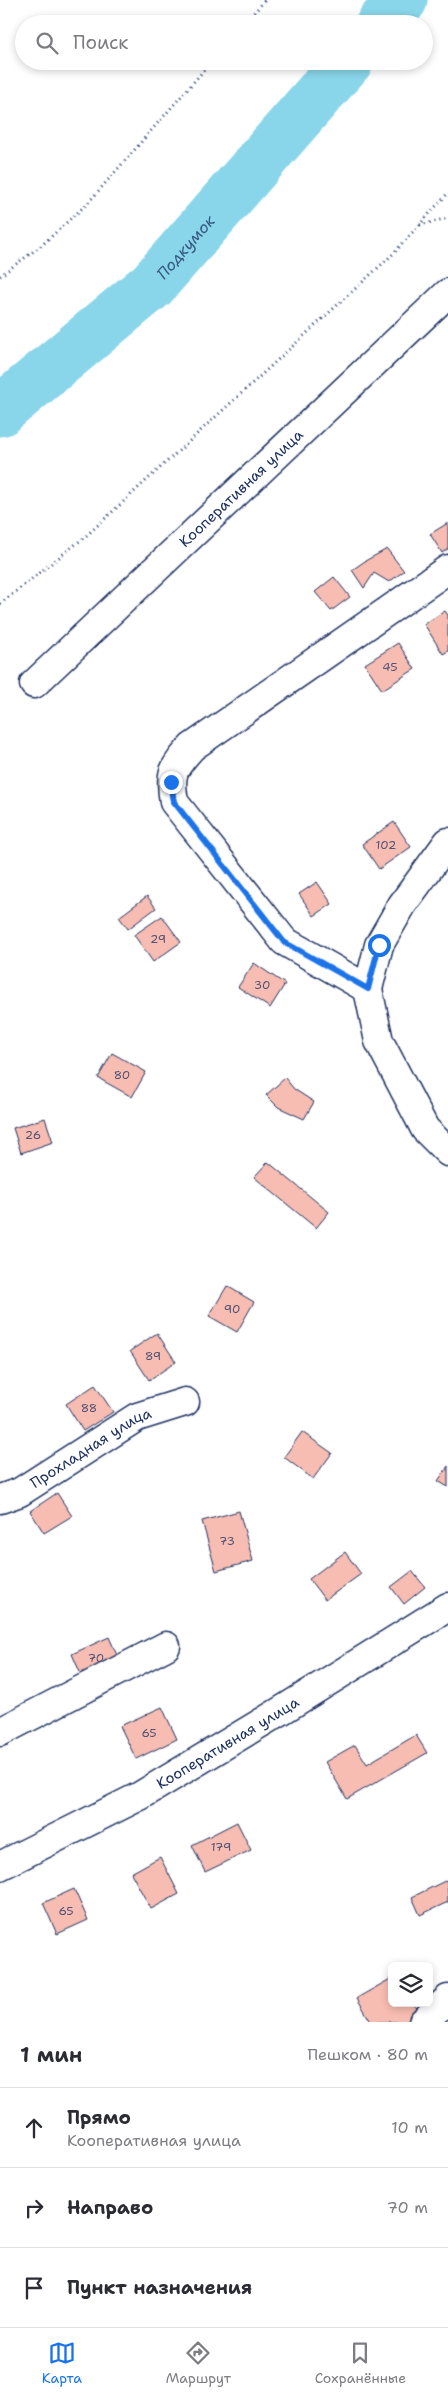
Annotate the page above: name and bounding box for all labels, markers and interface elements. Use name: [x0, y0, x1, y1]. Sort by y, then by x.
search box: [15, 15, 433, 70]
icon: search: [33, 29, 61, 57]
text: Поиск: [73, 30, 128, 55]
water label: Подкумок: [152, 210, 219, 283]
street label: Кооперативная улица: [175, 425, 308, 552]
house number: 45: [382, 659, 398, 675]
route end: [160, 771, 183, 794]
house number: 102: [376, 837, 396, 853]
house number: 29: [150, 931, 166, 947]
route start: [368, 934, 391, 957]
house number: 30: [254, 977, 270, 993]
house number: 80: [114, 1067, 130, 1083]
house number: 26: [25, 1127, 41, 1143]
house number: 90: [224, 1301, 240, 1317]
house number: 89: [145, 1348, 161, 1364]
house number: 88: [81, 1400, 97, 1416]
street label: Прохладная улица: [26, 1403, 155, 1493]
house number: 73: [219, 1533, 235, 1549]
house number: 70: [88, 1650, 104, 1666]
street label: Кооперативная улица: [153, 1692, 303, 1794]
house number: 65: [141, 1725, 157, 1741]
house number: 179: [211, 1839, 231, 1855]
house number: 65: [58, 1903, 74, 1919]
map controls: [388, 1962, 433, 2007]
button: layers: [388, 1962, 433, 2007]
text: 1 мин: [20, 2041, 82, 2069]
text: Пешком · 80 m: [307, 2044, 428, 2065]
text: Прямо: [67, 2105, 131, 2130]
icon: ahead: [20, 2114, 48, 2142]
text: 10 m: [391, 2117, 428, 2138]
text: Кооперативная улица: [67, 2130, 241, 2151]
icon: right: [20, 2194, 48, 2222]
text: Направо: [67, 2195, 153, 2220]
text: 70 m: [387, 2197, 428, 2218]
icon: arrive: [20, 2274, 48, 2302]
text: Пункт назначения: [67, 2275, 252, 2300]
tab: Карта: [42, 2339, 82, 2387]
tab: Маршрут: [166, 2339, 231, 2387]
tab: Сохранённые: [315, 2339, 406, 2387]

